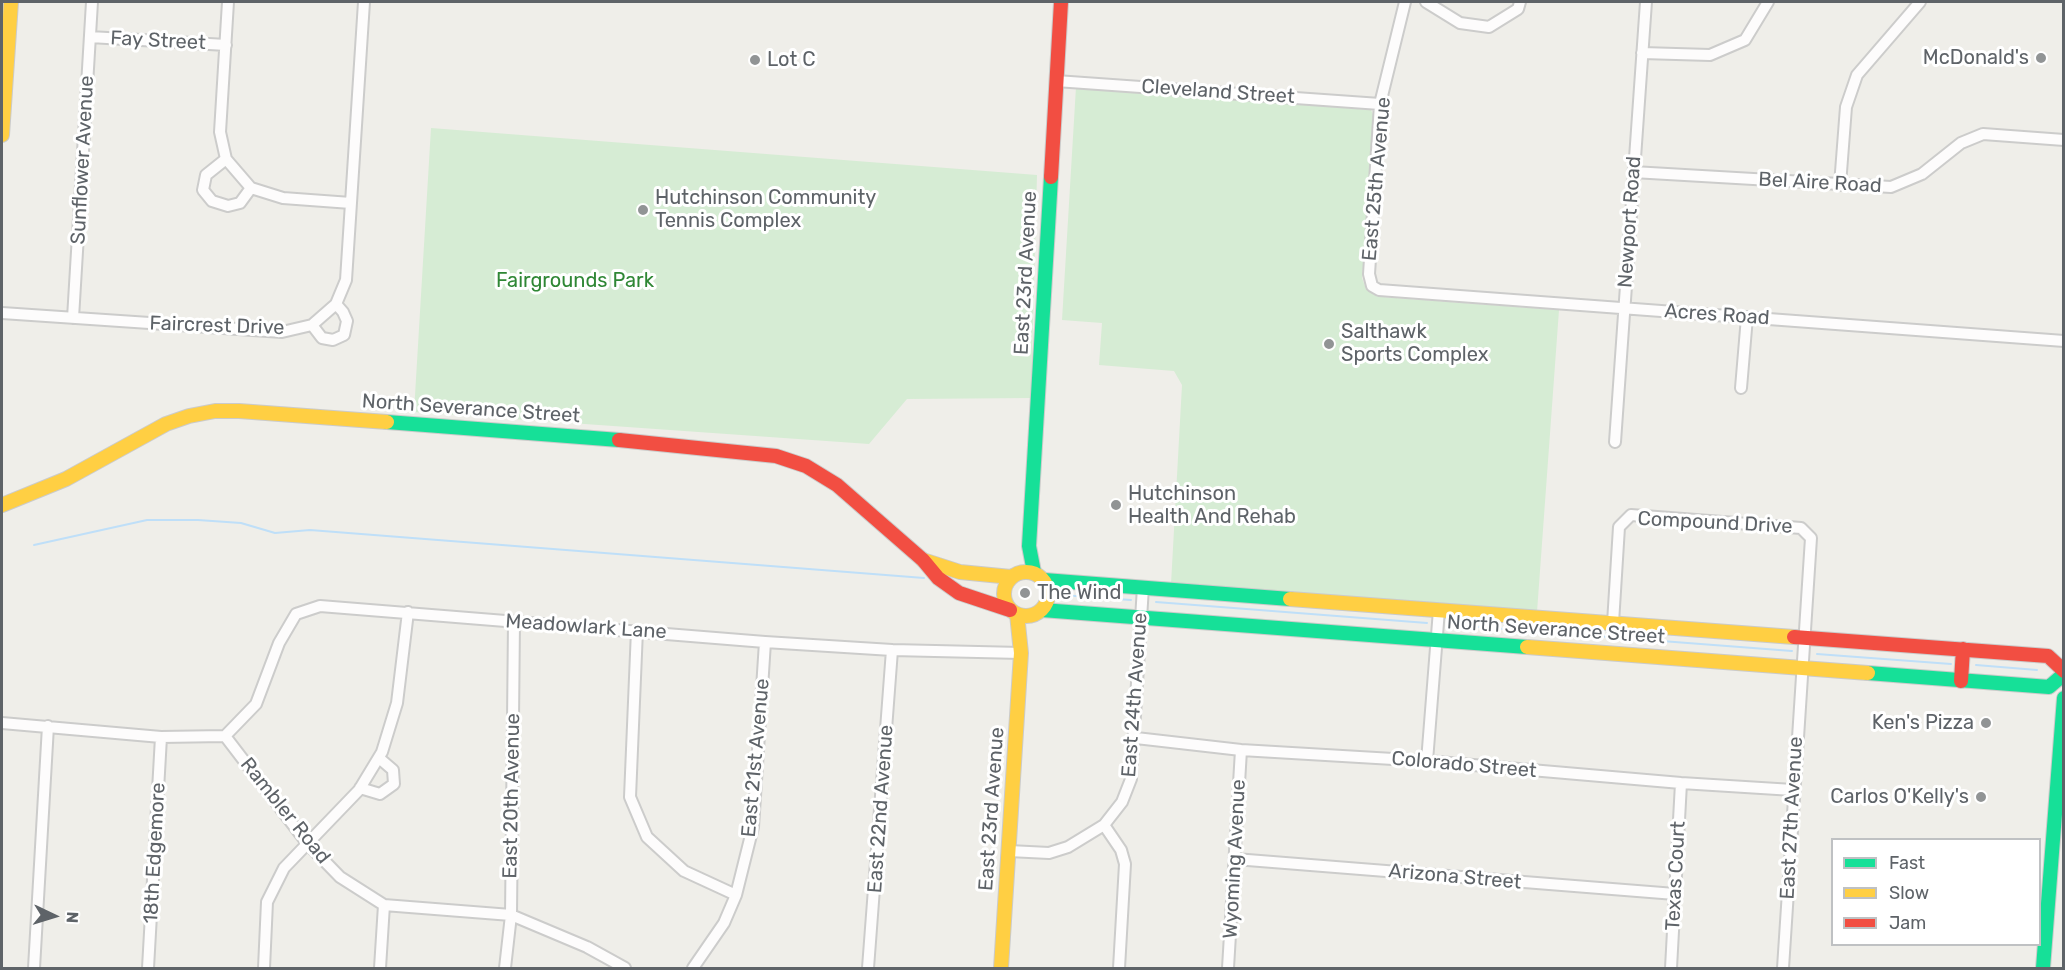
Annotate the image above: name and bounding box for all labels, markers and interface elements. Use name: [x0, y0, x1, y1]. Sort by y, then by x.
street label: Fay Street: [110, 27, 206, 55]
place label: McDonald's: [1923, 46, 2029, 70]
place label: Lot C: [767, 48, 815, 72]
marker: McDonald's: [2034, 51, 2048, 65]
marker: Lot C: [748, 53, 762, 67]
street label: Sunflower Avenue: [67, 75, 99, 245]
street label: Cleveland Street: [1141, 75, 1295, 109]
street label: East 25th Avenue: [1358, 96, 1396, 262]
street label: Newport Road: [1613, 155, 1647, 289]
street label: Bel Aire Road: [1758, 168, 1882, 198]
place label: Hutchinson Community Tennis Complex: [655, 186, 876, 233]
street label: East 23rd Avenue: [1010, 190, 1042, 356]
marker: Hutchinson Community Tennis Complex: [636, 203, 650, 217]
park label: Fairgrounds Park: [496, 269, 654, 293]
street label: Acres Road: [1664, 299, 1770, 331]
street label: Faircrest Drive: [149, 312, 285, 340]
place label: Salthawk Sports Complex: [1341, 320, 1488, 367]
marker: Salthawk Sports Complex: [1322, 337, 1336, 351]
street label: North Severance Street: [361, 389, 581, 429]
place label: Hutchinson Health And Rehab: [1128, 482, 1296, 529]
marker: Hutchinson Health And Rehab: [1109, 498, 1123, 512]
street label: Compound Drive: [1637, 507, 1793, 539]
place label: The Wind: [1037, 581, 1121, 605]
marker: The Wind: [1018, 586, 1032, 600]
street label: Meadowlark Lane: [505, 609, 667, 645]
street label: North Severance Street: [1446, 610, 1666, 650]
street label: East 24th Avenue: [1117, 612, 1153, 778]
street label: East 21st Avenue: [737, 678, 775, 838]
place label: Ken's Pizza: [1872, 711, 1974, 735]
street label: East 20th Avenue: [499, 713, 525, 879]
marker: Ken's Pizza: [1979, 716, 1993, 730]
street label: East 22nd Avenue: [863, 724, 899, 894]
street label: East 23rd Avenue: [974, 726, 1010, 892]
street label: East 27th Avenue: [1776, 736, 1808, 900]
street label: Colorado Street: [1390, 747, 1538, 783]
street label: Rambler Road: [235, 753, 335, 869]
street label: Wyoming Avenue: [1219, 779, 1251, 939]
street label: 18th Edgemore: [139, 782, 171, 924]
place label: Carlos O'Kelly's: [1830, 785, 1969, 809]
marker: Carlos O'Kelly's: [1974, 790, 1988, 804]
street label: Texas Court: [1661, 821, 1691, 931]
legend: [1831, 838, 2041, 946]
text: Fast: [1889, 852, 1925, 874]
street label: Arizona Street: [1388, 859, 1522, 895]
text: Slow: [1889, 882, 1929, 904]
north arrow: [24, 886, 84, 946]
text: N: [63, 911, 82, 924]
text: Jam: [1889, 912, 1926, 934]

